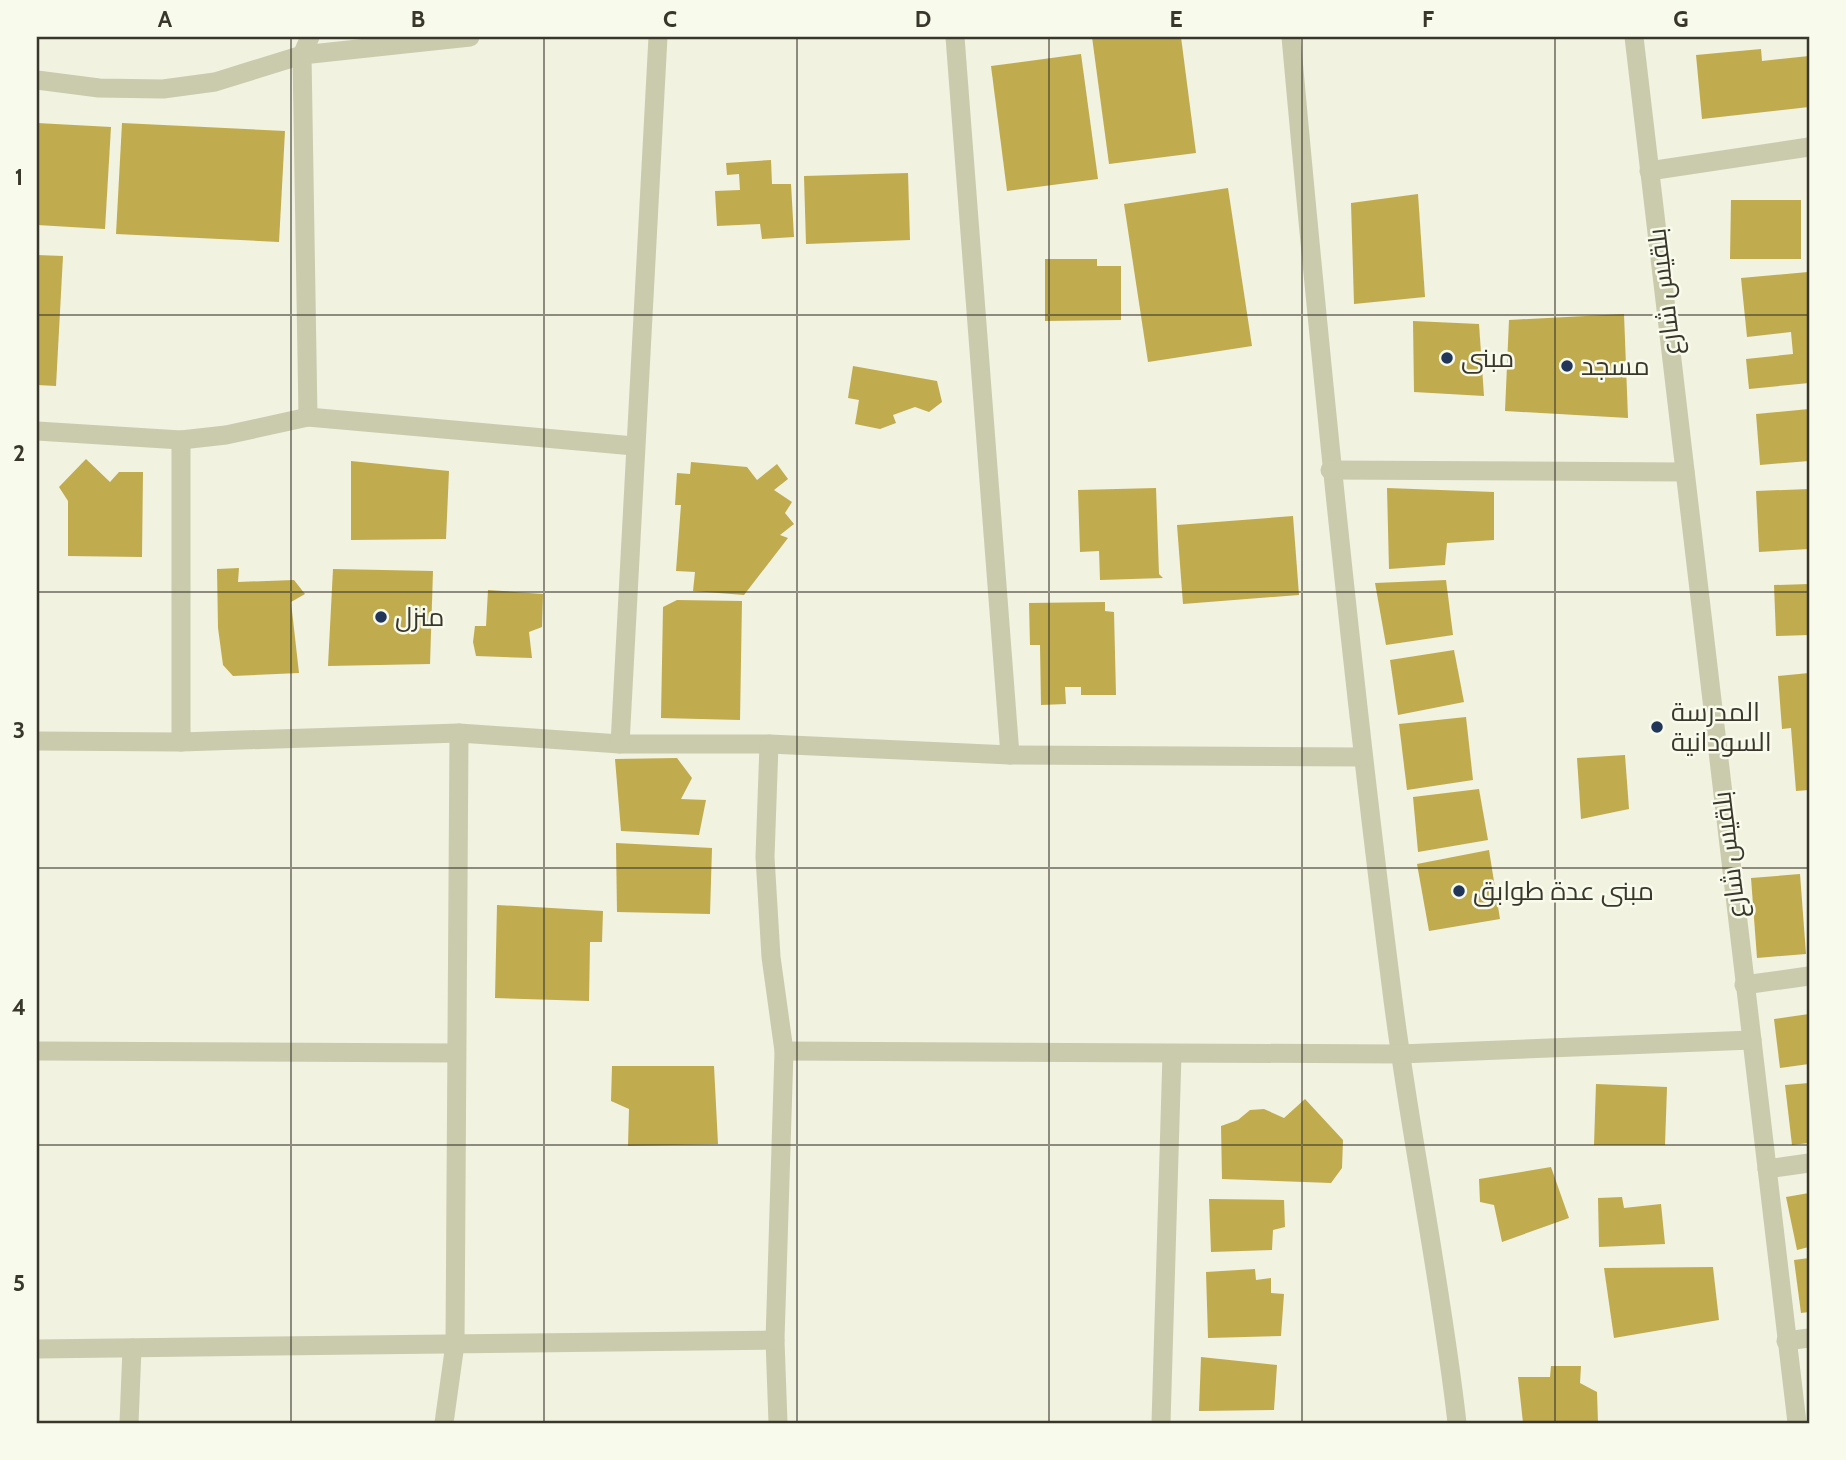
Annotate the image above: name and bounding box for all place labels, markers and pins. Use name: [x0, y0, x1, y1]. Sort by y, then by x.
place label: مبنى: [1461, 342, 1514, 374]
marker: مبنى: [1439, 350, 1455, 366]
place label: مسجد: [1581, 350, 1650, 382]
marker: مسجد: [1559, 358, 1575, 374]
place label: منزل: [395, 601, 444, 633]
marker: منزل: [373, 609, 389, 625]
place label: المدرسة السودانية: [1671, 696, 1772, 758]
marker: المدرسة السودانية: [1649, 719, 1665, 735]
place label: مبنى عدة طوابق: [1473, 875, 1654, 907]
marker: مبنى عدة طوابق: [1451, 883, 1467, 899]

